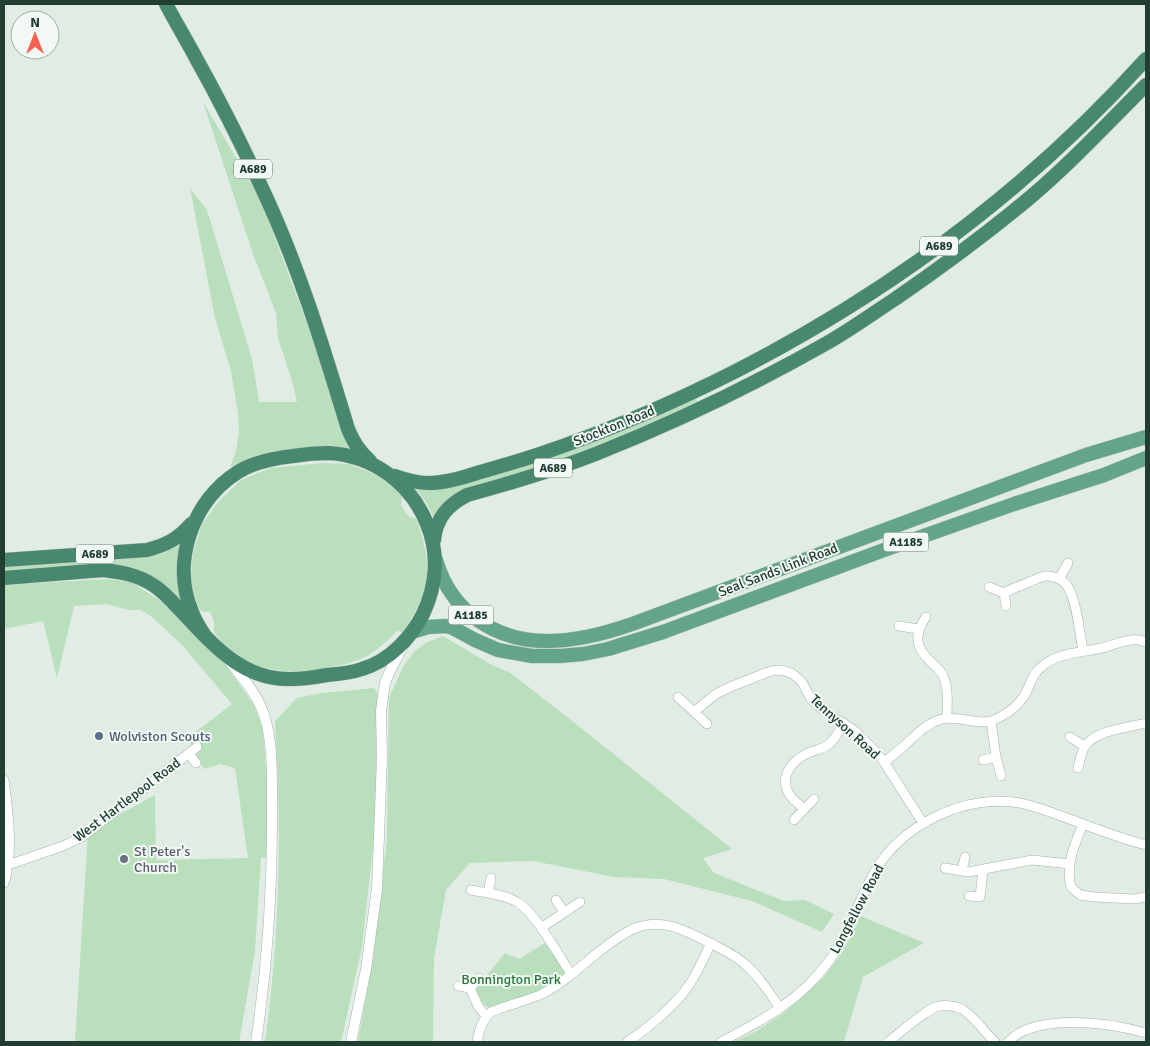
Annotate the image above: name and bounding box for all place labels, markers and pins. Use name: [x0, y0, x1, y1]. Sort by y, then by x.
place label: Wolviston Scouts: [109, 728, 211, 745]
marker: Wolviston Scouts: [93, 730, 105, 742]
place label: St Peter's Church: [134, 843, 190, 876]
marker: St Peter's Church: [118, 853, 130, 865]

